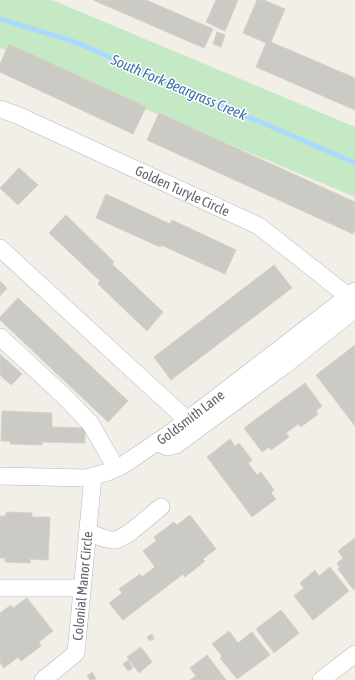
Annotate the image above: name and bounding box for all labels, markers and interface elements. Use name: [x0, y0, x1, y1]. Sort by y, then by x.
water label: South Fork Beargrass Creek: [108, 50, 250, 124]
street label: Golden Turyle Circle: [133, 162, 232, 219]
street label: Goldsmith Lane: [154, 387, 227, 448]
street label: Colonial Manor Circle: [69, 531, 96, 641]

